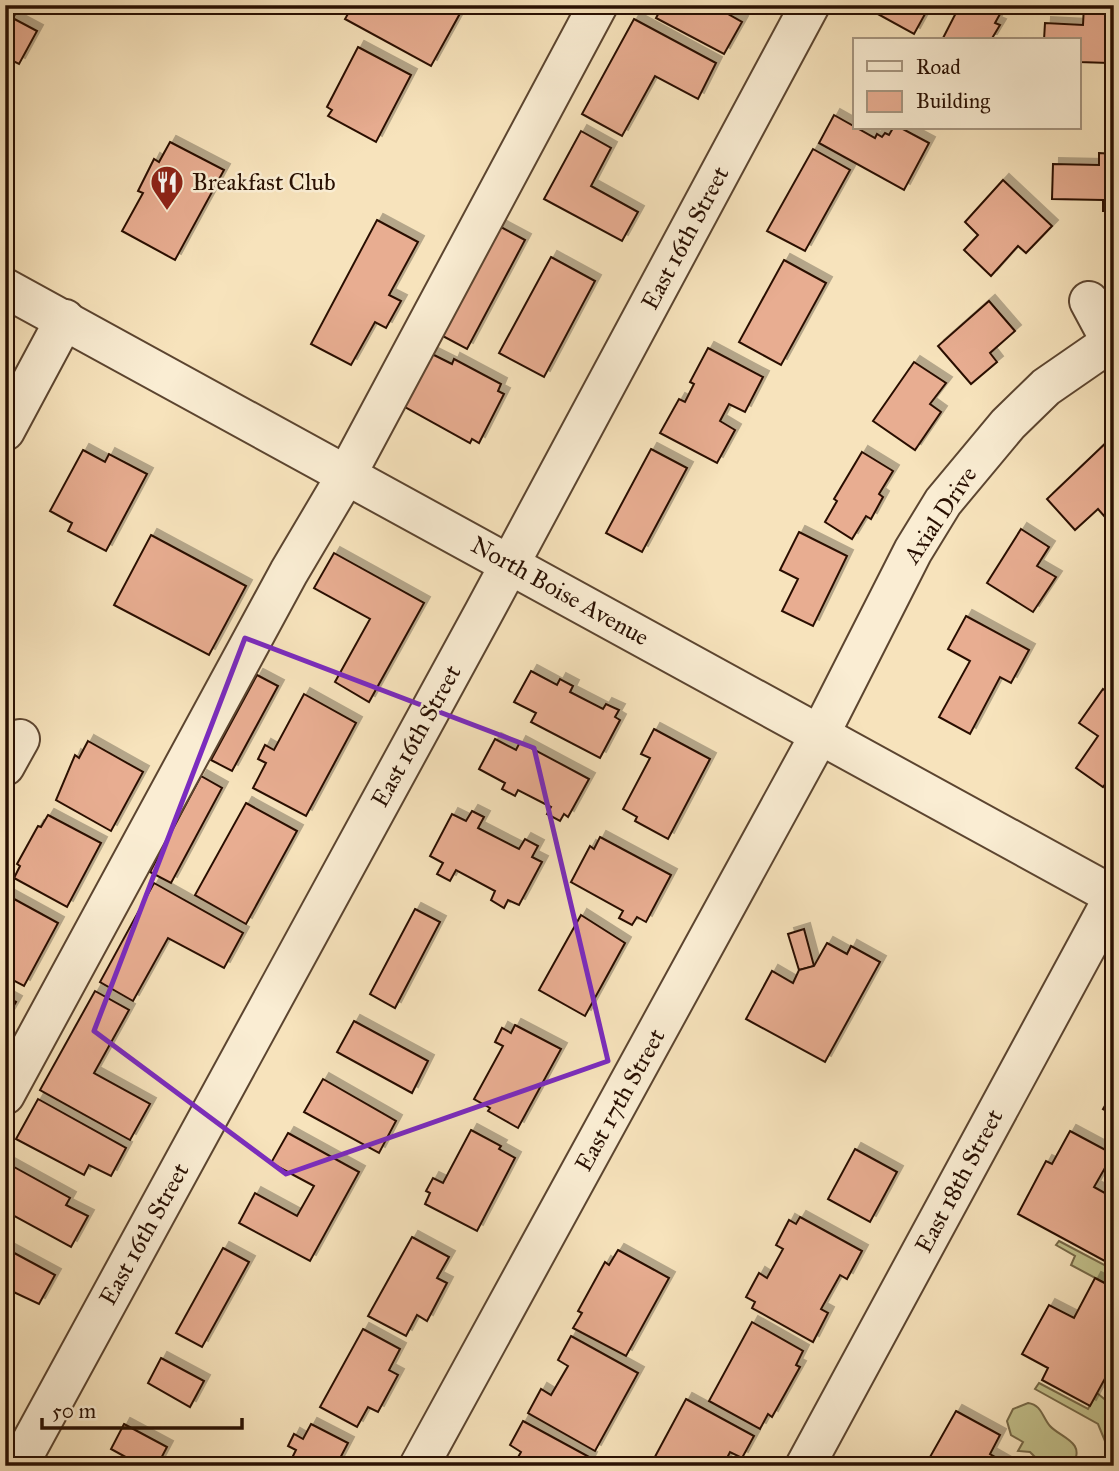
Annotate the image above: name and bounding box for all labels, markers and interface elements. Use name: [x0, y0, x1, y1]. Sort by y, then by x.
legend: [853, 38, 1080, 130]
text: Road: [916, 54, 961, 80]
text: Building: [916, 88, 990, 114]
street label: East 16th Street: [635, 161, 736, 315]
restaurant icon: Breakfast Club: [148, 163, 186, 212]
place label: Breakfast Club: [192, 167, 336, 197]
street label: Axial Drive: [896, 461, 983, 570]
street label: North Boise Avenue: [466, 530, 654, 652]
street label: East 16th Street: [365, 659, 468, 812]
street label: East 17th Street: [568, 1023, 672, 1177]
street label: East 18th Street: [909, 1103, 1010, 1258]
street label: East 16th Street: [93, 1157, 196, 1310]
scale bar: [42, 1387, 242, 1431]
text: 50 m: [52, 1398, 97, 1424]

